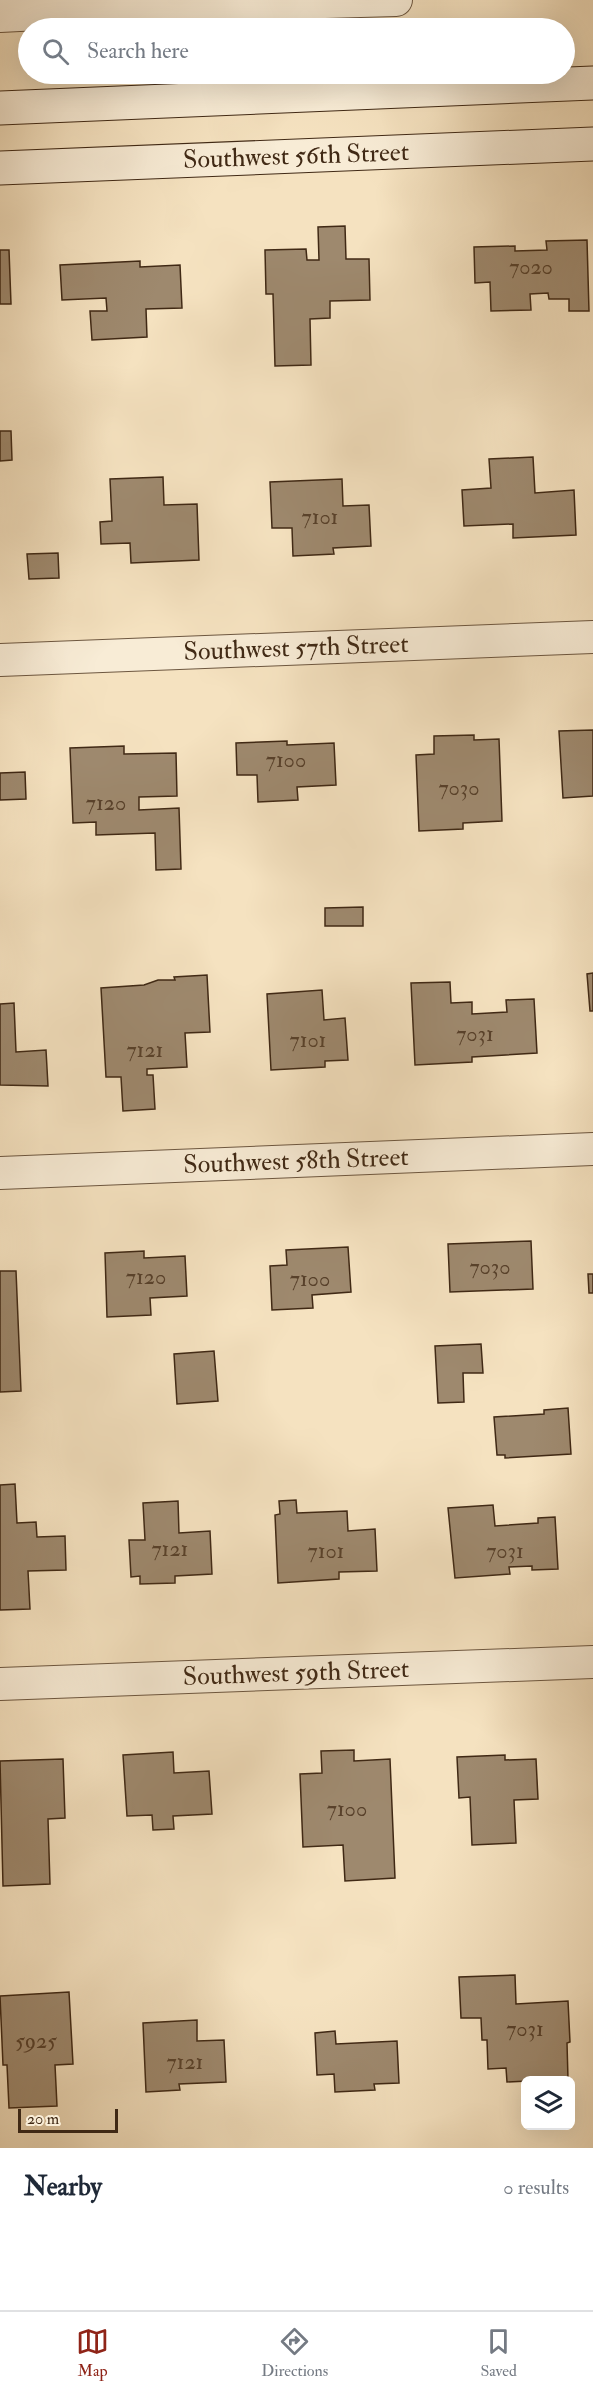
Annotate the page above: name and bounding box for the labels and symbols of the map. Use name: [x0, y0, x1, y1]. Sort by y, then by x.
street label: Southwest 56th Street: [182, 136, 410, 176]
house number: 7020: [509, 253, 553, 281]
house number: 7101: [302, 503, 338, 531]
street label: Southwest 57th Street: [183, 628, 409, 668]
house number: 7100: [266, 746, 306, 774]
house number: 7030: [438, 774, 480, 802]
house number: 7120: [86, 789, 126, 817]
house number: 7031: [456, 1020, 494, 1048]
house number: 7101: [290, 1026, 326, 1054]
house number: 7121: [127, 1036, 163, 1064]
street label: Southwest 58th Street: [183, 1141, 409, 1181]
house number: 7030: [469, 1253, 511, 1281]
house number: 7120: [126, 1263, 166, 1291]
house number: 7100: [290, 1265, 330, 1293]
house number: 7121: [152, 1535, 188, 1563]
house number: 7101: [308, 1537, 344, 1565]
house number: 7031: [486, 1537, 524, 1565]
street label: Southwest 59th Street: [182, 1653, 410, 1693]
house number: 7100: [327, 1795, 367, 1823]
house number: 7031: [506, 2015, 544, 2043]
house number: 5925: [15, 2027, 57, 2055]
house number: 7121: [167, 2048, 203, 2076]
scale bar: [18, 2106, 118, 2134]

